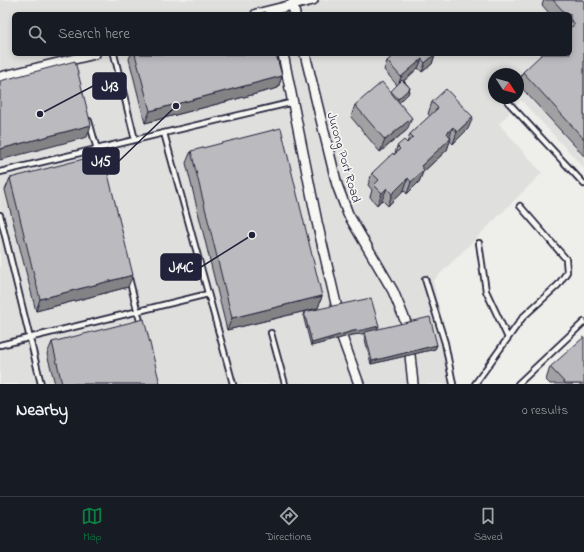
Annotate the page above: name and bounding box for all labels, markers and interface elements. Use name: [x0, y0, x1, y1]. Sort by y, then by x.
search box: [12, 12, 572, 56]
icon: search: [26, 23, 48, 45]
text: Search here: [58, 23, 130, 45]
north arrow: [488, 68, 524, 104]
callout: J13: [93, 73, 126, 99]
text: J13: [101, 77, 119, 98]
street label: Jurong Port Road: [321, 110, 366, 206]
callout: J15: [83, 148, 119, 174]
text: J15: [91, 152, 111, 173]
callout: J14C: [161, 254, 201, 280]
text: J14C: [169, 258, 194, 279]
text: Nearby: [16, 398, 68, 423]
text: 0 results: [522, 401, 568, 420]
tab: Map: [81, 505, 103, 545]
tab: Directions: [266, 505, 312, 545]
tab: Saved: [474, 505, 503, 545]

